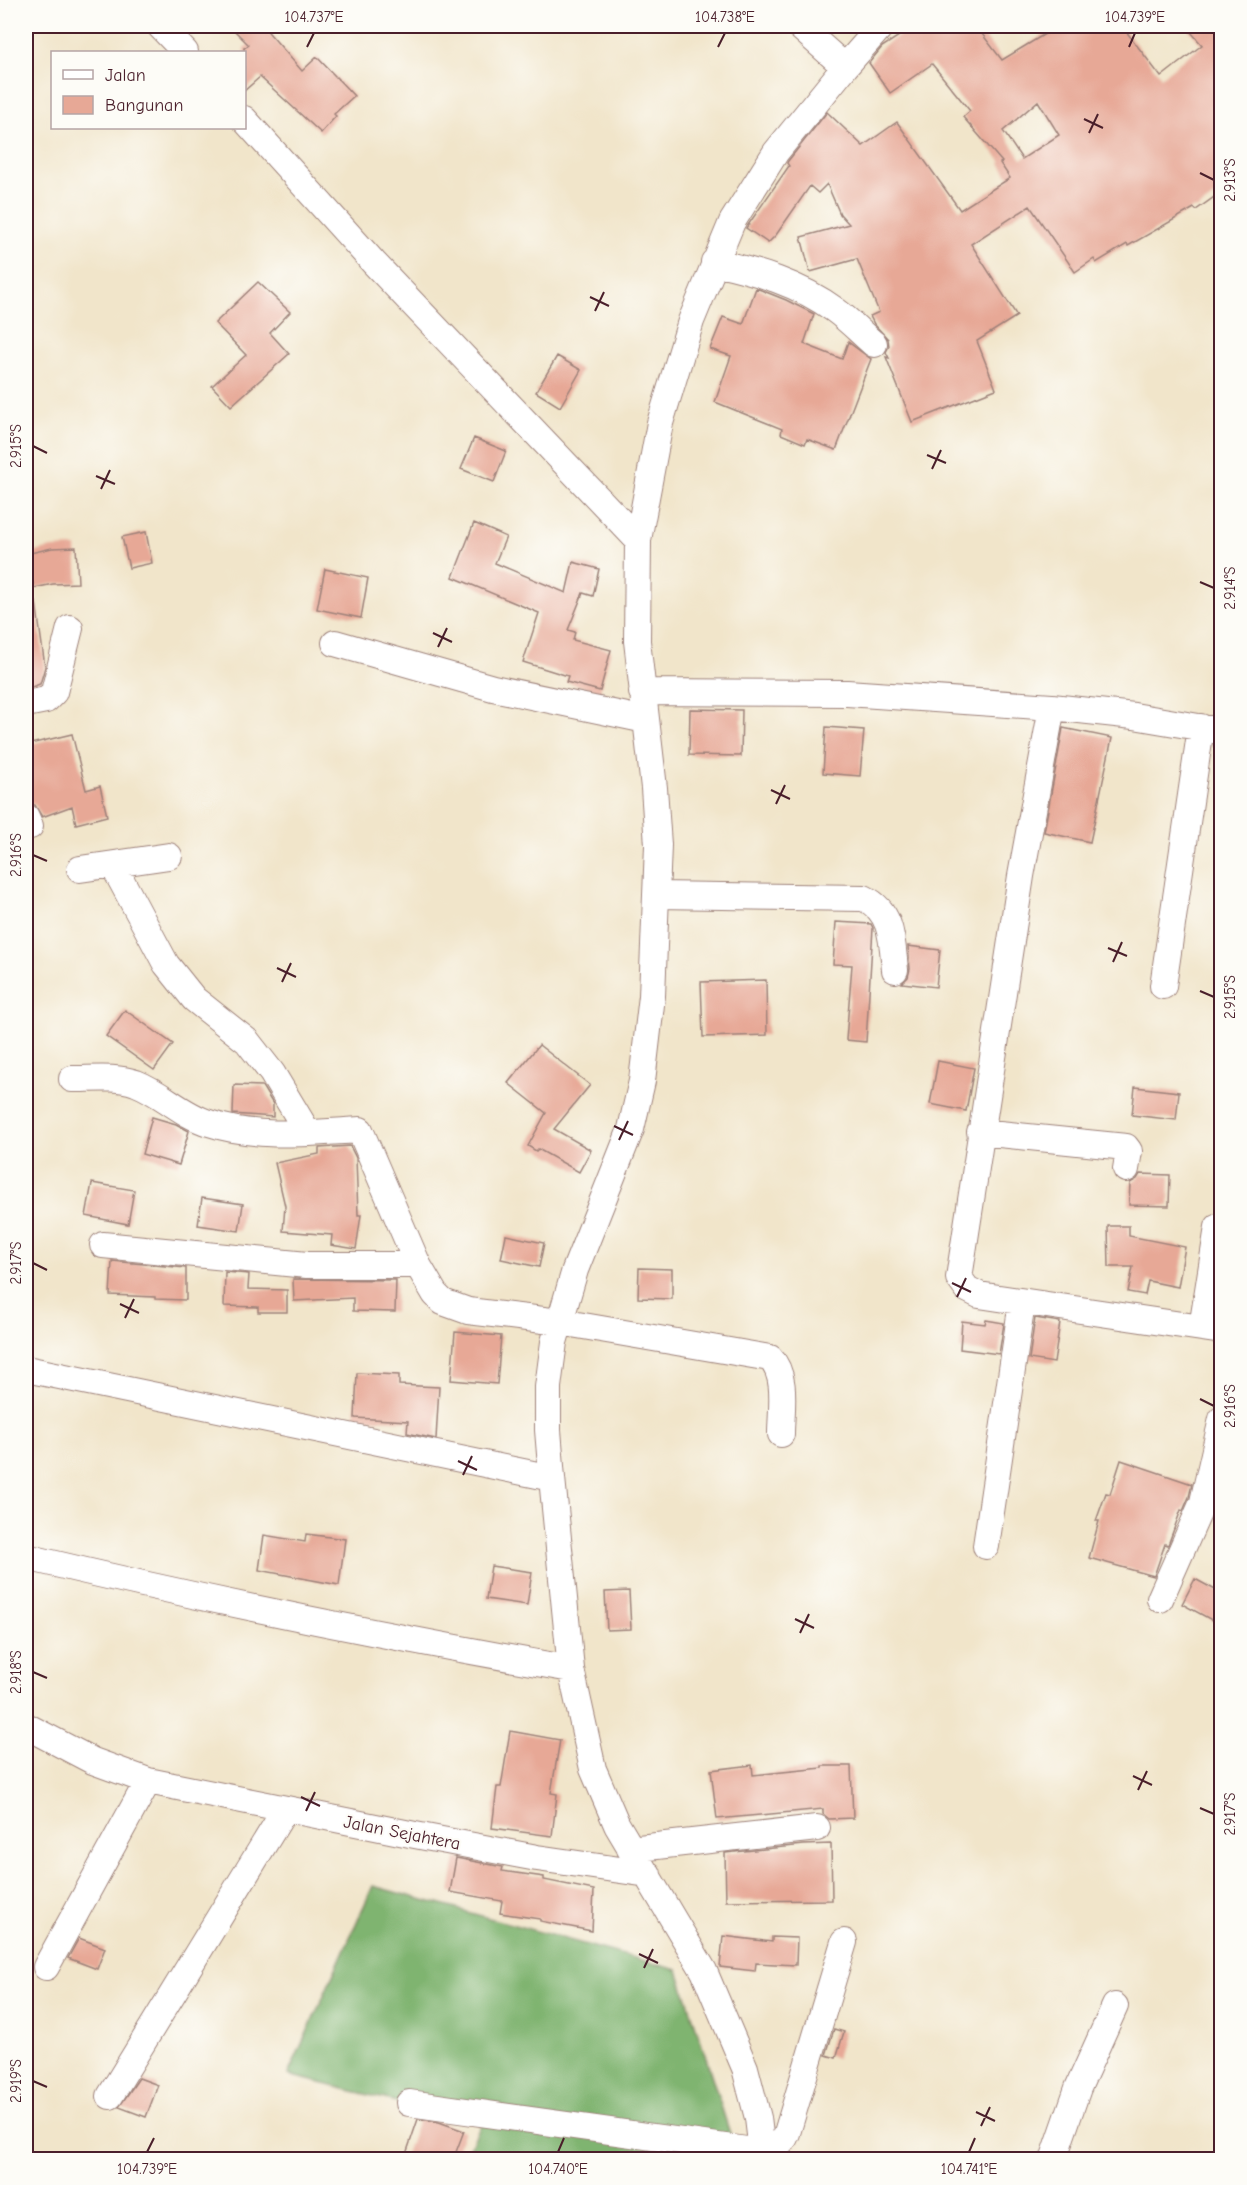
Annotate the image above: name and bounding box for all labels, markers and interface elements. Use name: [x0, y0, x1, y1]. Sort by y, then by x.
text: 104.737°E: [284, 8, 344, 26]
text: 104.738°E: [695, 8, 755, 26]
text: 104.739°E: [1105, 8, 1165, 26]
legend: [51, 51, 246, 129]
text: Jalan: [105, 65, 146, 86]
text: Bangunan: [105, 95, 183, 116]
text: 2.913°S: [1221, 158, 1239, 202]
text: 2.915°S: [7, 424, 25, 468]
text: 2.914°S: [1221, 566, 1239, 610]
text: 2.916°S: [7, 833, 25, 877]
text: 2.915°S: [1221, 975, 1239, 1019]
text: 2.917°S: [7, 1241, 25, 1285]
text: 2.916°S: [1221, 1384, 1239, 1428]
text: 2.918°S: [7, 1650, 25, 1694]
text: 2.917°S: [1221, 1792, 1239, 1836]
street label: Jalan Sejahtera: [342, 1811, 462, 1855]
text: 2.919°S: [7, 2059, 25, 2103]
text: 104.739°E: [117, 2160, 177, 2178]
text: 104.740°E: [528, 2160, 588, 2178]
text: 104.741°E: [941, 2160, 997, 2178]

